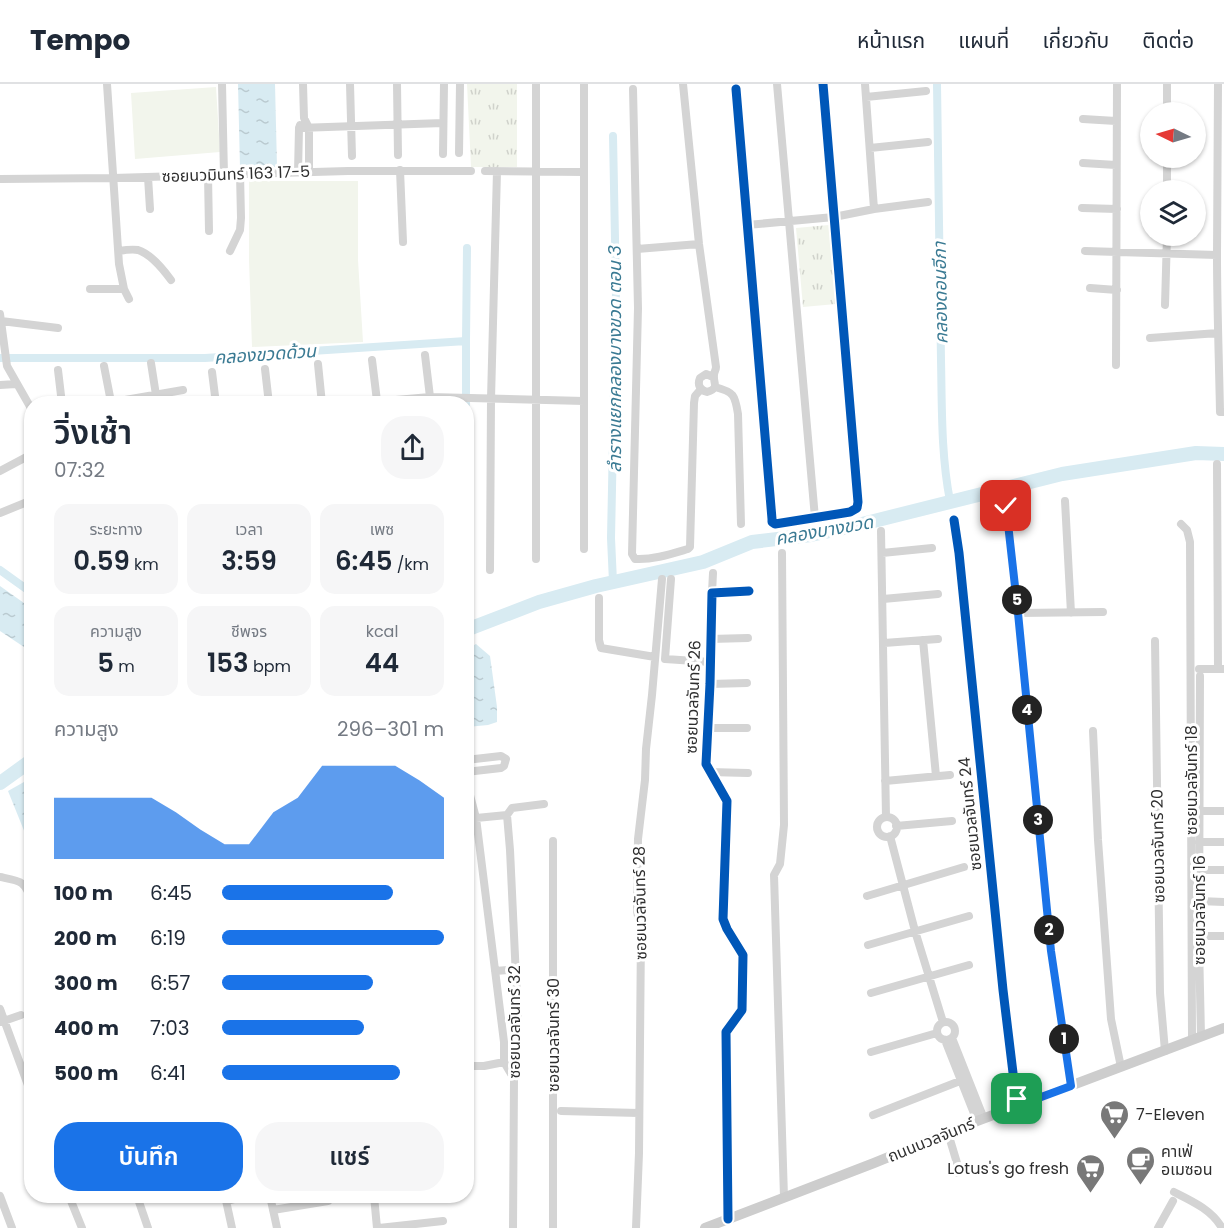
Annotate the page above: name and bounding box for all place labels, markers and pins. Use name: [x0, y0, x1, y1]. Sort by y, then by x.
pin: [980, 480, 1031, 531]
pin: 5: [1002, 585, 1032, 615]
pin: 4: [1012, 695, 1042, 725]
pin: 3: [1023, 805, 1053, 835]
pin: 2: [1034, 915, 1064, 945]
pin: 1: [1049, 1024, 1079, 1054]
pin: [991, 1073, 1042, 1124]
supermarket icon: 7-Eleven: [1099, 1098, 1131, 1140]
place label: 7-Eleven: [1136, 1103, 1205, 1126]
place label: คาเฟ่ อเมซอน: [1161, 1140, 1213, 1181]
cafe icon: คาเฟ่ อเมซอน: [1124, 1144, 1156, 1186]
supermarket icon: Lotus's go fresh: [1074, 1152, 1106, 1194]
place label: Lotus's go fresh: [947, 1157, 1069, 1180]

